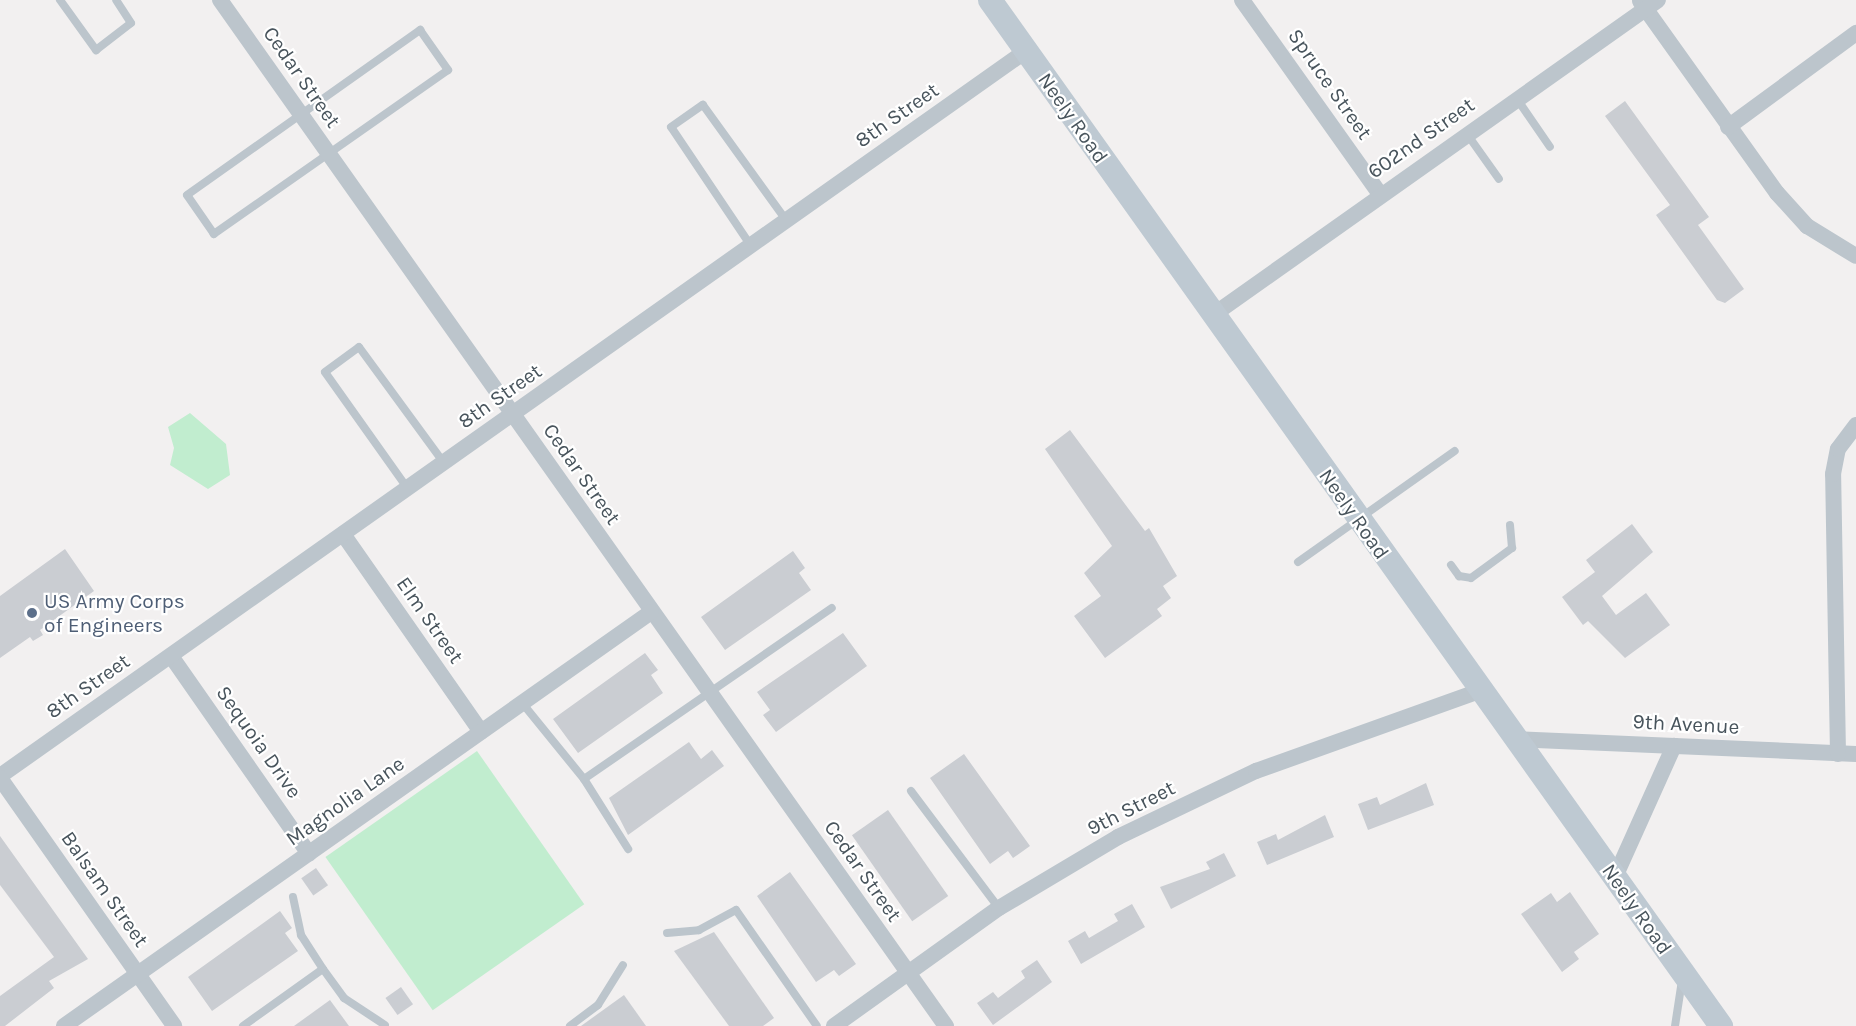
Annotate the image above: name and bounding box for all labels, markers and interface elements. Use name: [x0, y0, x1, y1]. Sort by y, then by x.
street label: Cedar Street: [258, 21, 346, 133]
street label: Spruce Street: [1283, 24, 1377, 144]
street label: Neely Road: [1033, 68, 1113, 168]
street label: 8th Street: [850, 77, 944, 153]
street label: 602nd Street: [1363, 92, 1479, 184]
street label: 8th Street: [453, 358, 547, 434]
street label: Cedar Street: [538, 418, 626, 530]
street label: Neely Road: [1314, 464, 1394, 564]
street label: Elm Street: [391, 572, 469, 668]
place label: US Army Corps of Engineers: [44, 588, 185, 638]
marker: US Army Corps of Engineers: [25, 606, 39, 620]
street label: 8th Street: [41, 648, 135, 724]
street label: Sequoia Drive: [211, 681, 307, 803]
street label: 9th Avenue: [1632, 709, 1740, 739]
street label: Magnolia Lane: [281, 751, 409, 851]
street label: 9th Street: [1083, 775, 1179, 841]
street label: Cedar Street: [819, 815, 907, 927]
street label: Balsam Street: [56, 826, 154, 952]
street label: Neely Road: [1597, 859, 1677, 959]

